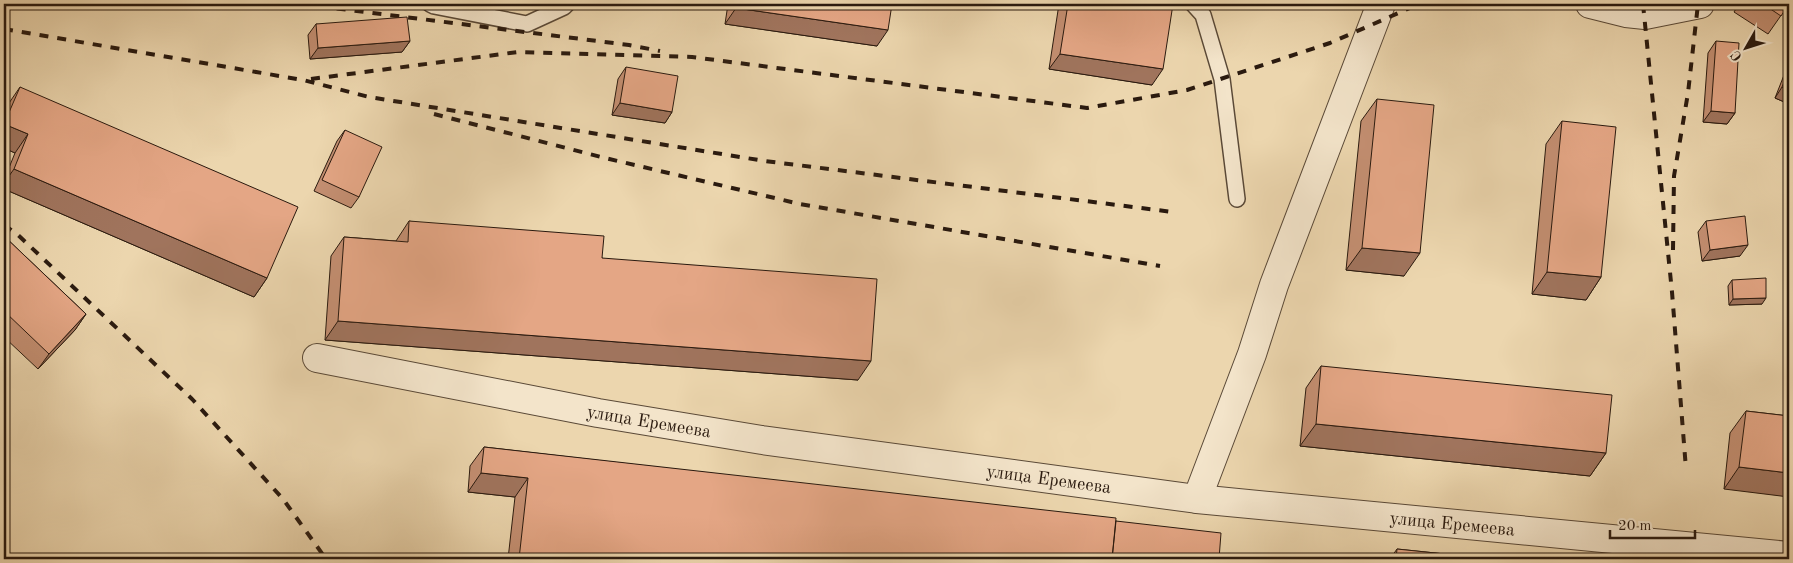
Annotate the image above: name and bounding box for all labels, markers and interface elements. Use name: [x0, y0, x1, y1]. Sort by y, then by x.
north arrow: [1720, 22, 1770, 72]
text: С: [1728, 48, 1745, 64]
street label: улица Еремеева: [585, 403, 712, 441]
street label: улица Еремеева: [985, 463, 1112, 497]
scale bar: [1610, 508, 1696, 540]
street label: улица Еремеева: [1389, 510, 1516, 540]
text: 20 m: [1618, 519, 1652, 534]

